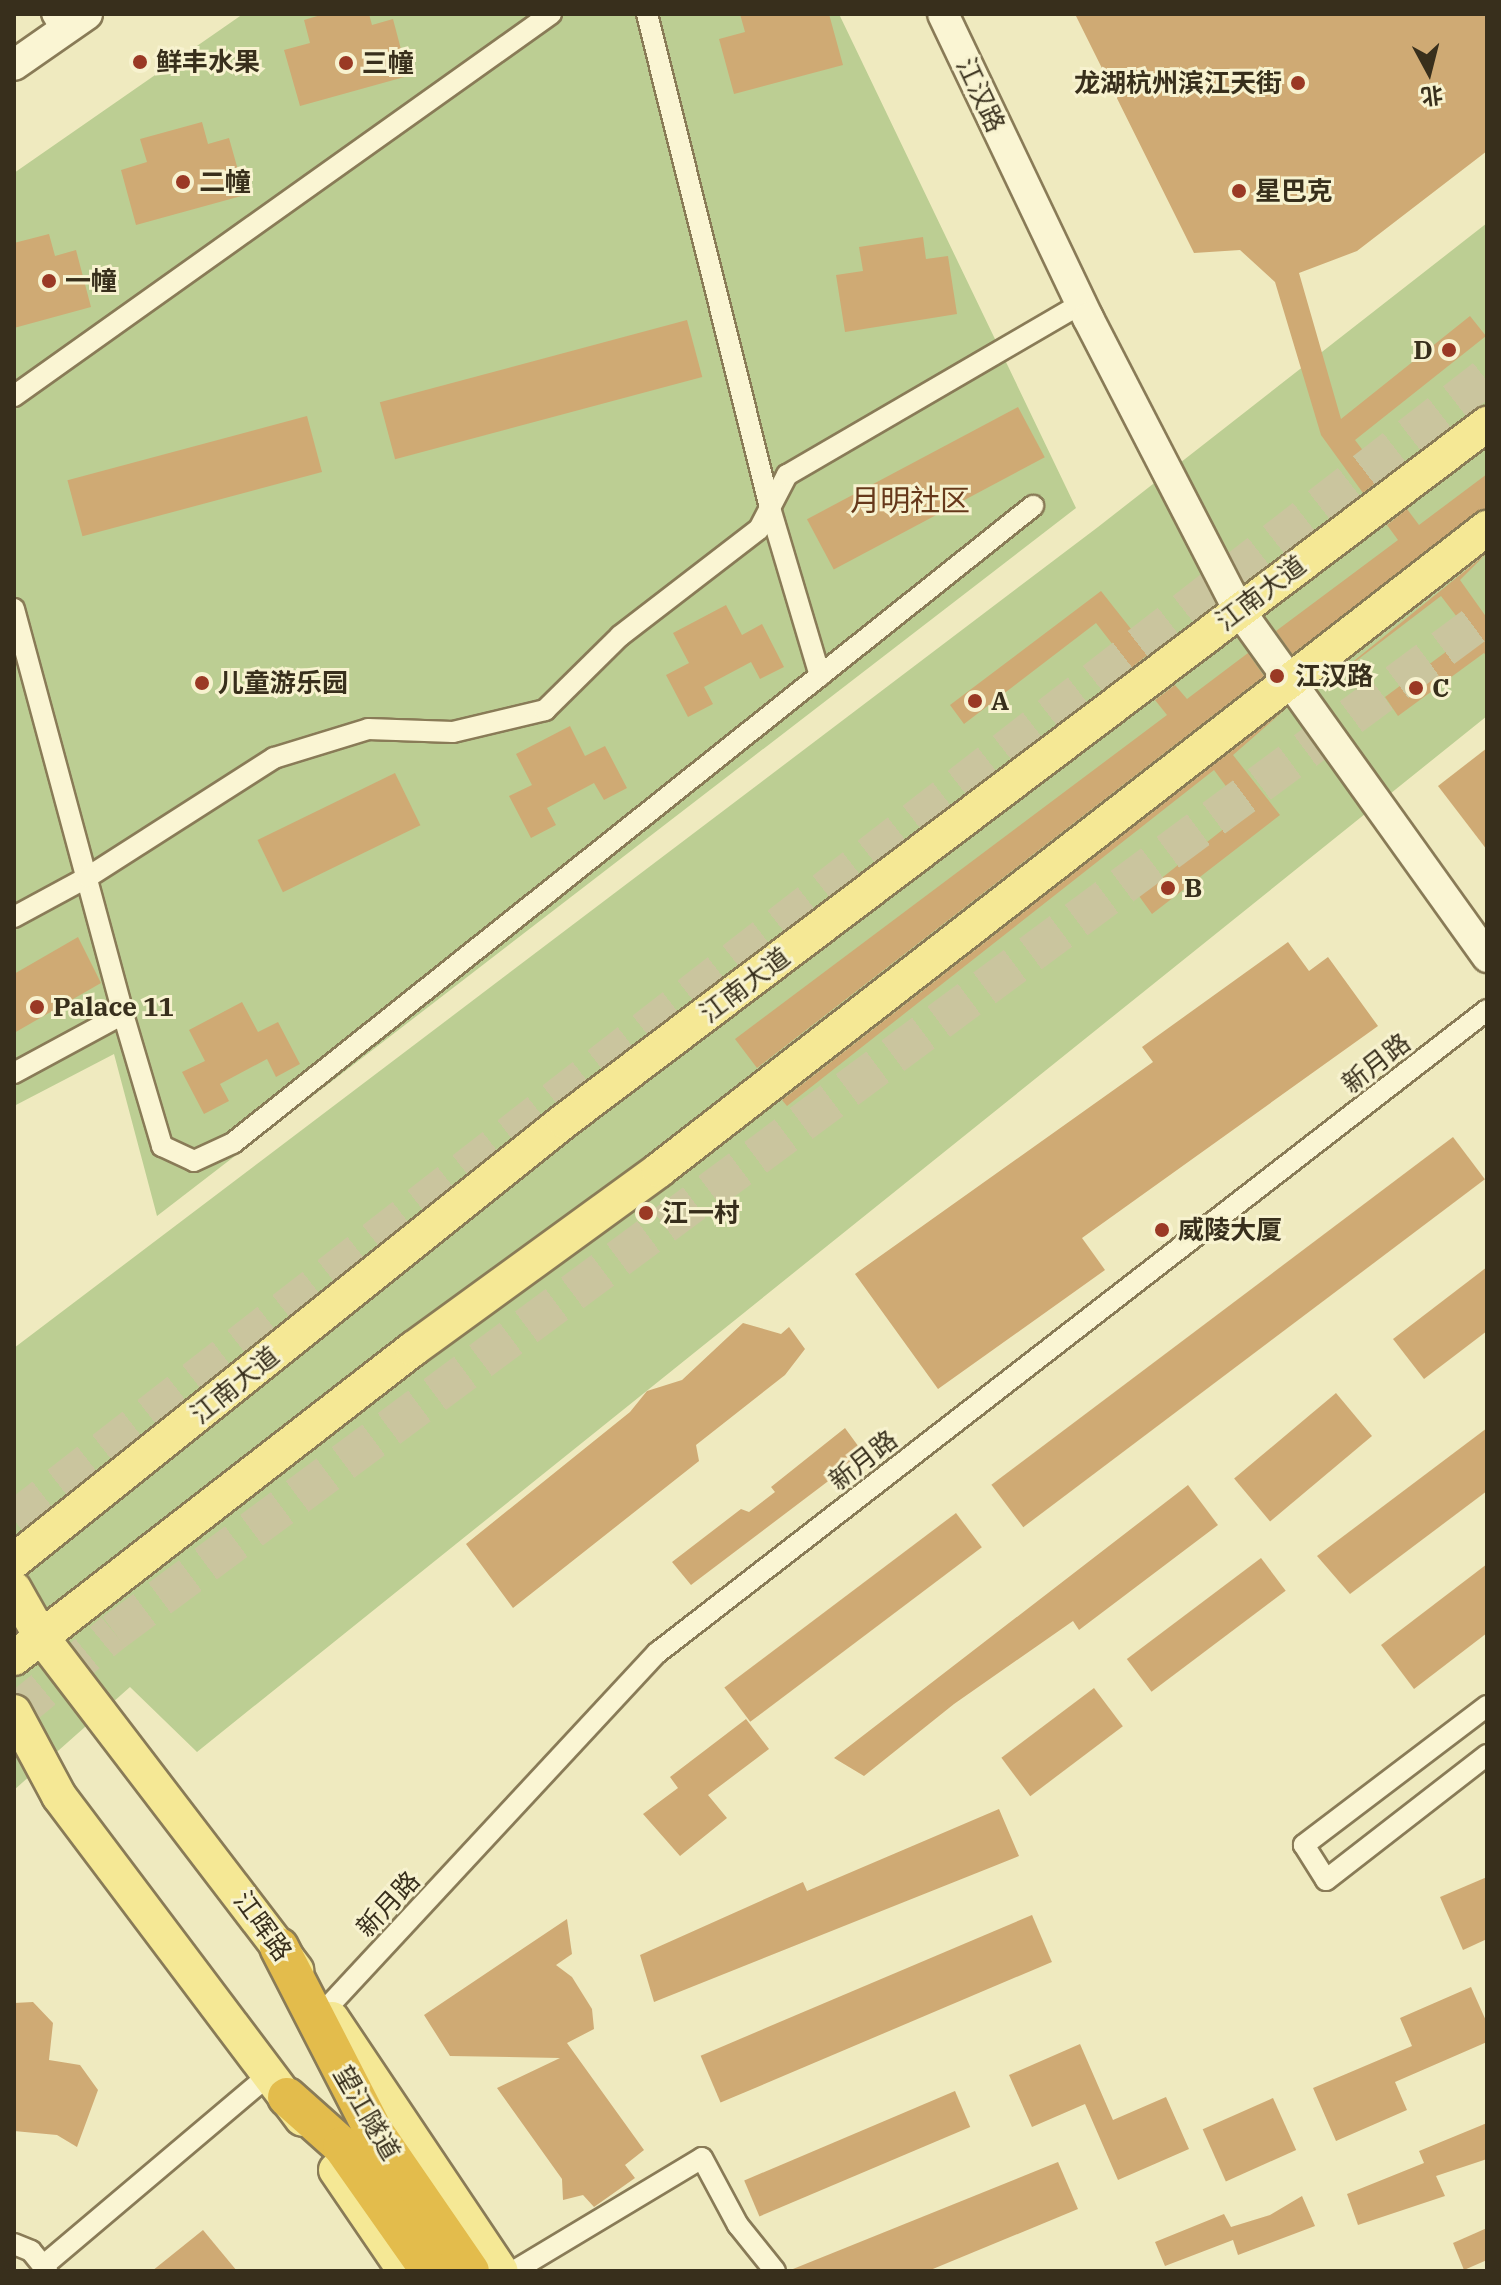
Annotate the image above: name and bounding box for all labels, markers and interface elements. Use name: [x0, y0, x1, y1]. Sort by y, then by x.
north arrow: [1389, 32, 1469, 112]
place label: 鲜丰水果: [156, 46, 260, 78]
place label: 三幢: [362, 47, 414, 79]
marker: 鲜丰水果: [131, 53, 149, 71]
street label: 江汉路: [950, 53, 1012, 137]
marker: 三幢: [337, 54, 355, 72]
place label: 龙湖杭州滨江天街: [1074, 67, 1282, 99]
marker: 龙湖杭州滨江天街: [1289, 74, 1307, 92]
text: 北: [1419, 81, 1445, 112]
place label: 二幢: [199, 166, 251, 198]
marker: 二幢: [174, 173, 192, 191]
place label: 星巴克: [1255, 175, 1333, 207]
marker: 星巴克: [1230, 182, 1248, 200]
place label: 一幢: [65, 265, 117, 297]
marker: 一幢: [40, 272, 58, 290]
place label: D: [1413, 334, 1433, 366]
marker: D: [1440, 341, 1458, 359]
district label: 月明社区: [850, 482, 970, 518]
street label: 江南大道: [1210, 549, 1312, 637]
place label: 江汉路: [1295, 660, 1373, 692]
marker: 江汉路: [1266, 665, 1288, 687]
place label: 儿童游乐园: [218, 667, 348, 699]
place label: C: [1432, 672, 1449, 704]
marker: 儿童游乐园: [193, 674, 211, 692]
marker: C: [1407, 679, 1425, 697]
place label: A: [991, 685, 1009, 717]
marker: A: [966, 692, 984, 710]
place label: B: [1184, 872, 1202, 904]
marker: B: [1159, 879, 1177, 897]
street label: 江南大道: [694, 941, 796, 1029]
place label: Palace 11: [53, 991, 174, 1023]
marker: Palace 11: [28, 998, 46, 1016]
street label: 新月路: [1336, 1027, 1416, 1099]
place label: 江一村: [662, 1197, 740, 1229]
marker: 江一村: [637, 1204, 655, 1222]
place label: 威陵大厦: [1178, 1214, 1282, 1246]
marker: 威陵大厦: [1153, 1221, 1171, 1239]
street label: 江南大道: [185, 1340, 285, 1430]
street label: 新月路: [823, 1424, 903, 1496]
street label: 新月路: [350, 1865, 426, 1943]
street label: 江晖路: [227, 1885, 299, 1967]
street label: 望江隧道: [327, 2060, 407, 2166]

